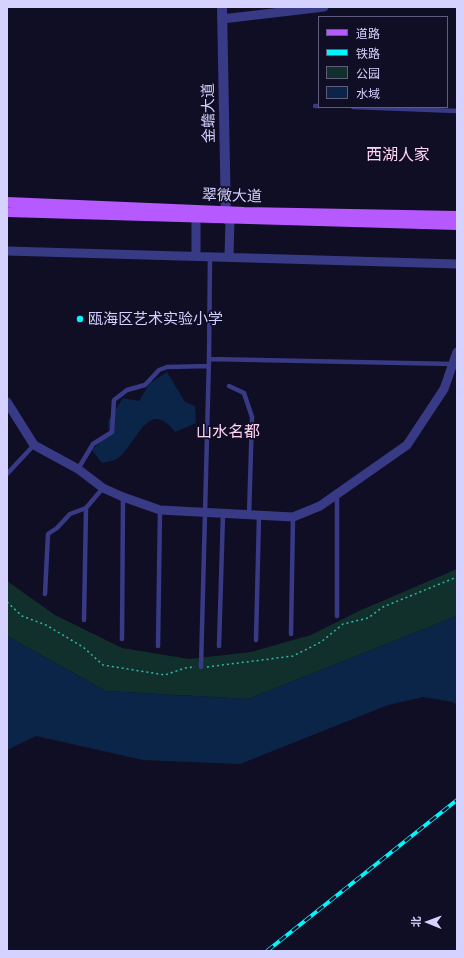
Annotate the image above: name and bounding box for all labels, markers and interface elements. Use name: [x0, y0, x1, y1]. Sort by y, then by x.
legend: [318, 16, 448, 108]
text: 道路: [356, 26, 380, 41]
text: 铁路: [356, 46, 380, 61]
text: 公园: [356, 66, 380, 81]
street label: 金蟾大道: [199, 83, 219, 143]
text: 水域: [356, 86, 380, 101]
district label: 西湖人家: [366, 145, 430, 165]
street label: 翠微大道: [202, 186, 262, 206]
place label: 瓯海区艺术实验小学: [88, 310, 223, 328]
marker: 瓯海区艺术实验小学: [75, 314, 85, 324]
district label: 山水名都: [196, 422, 260, 442]
north arrow: [408, 902, 448, 942]
text: 北: [409, 916, 423, 927]

